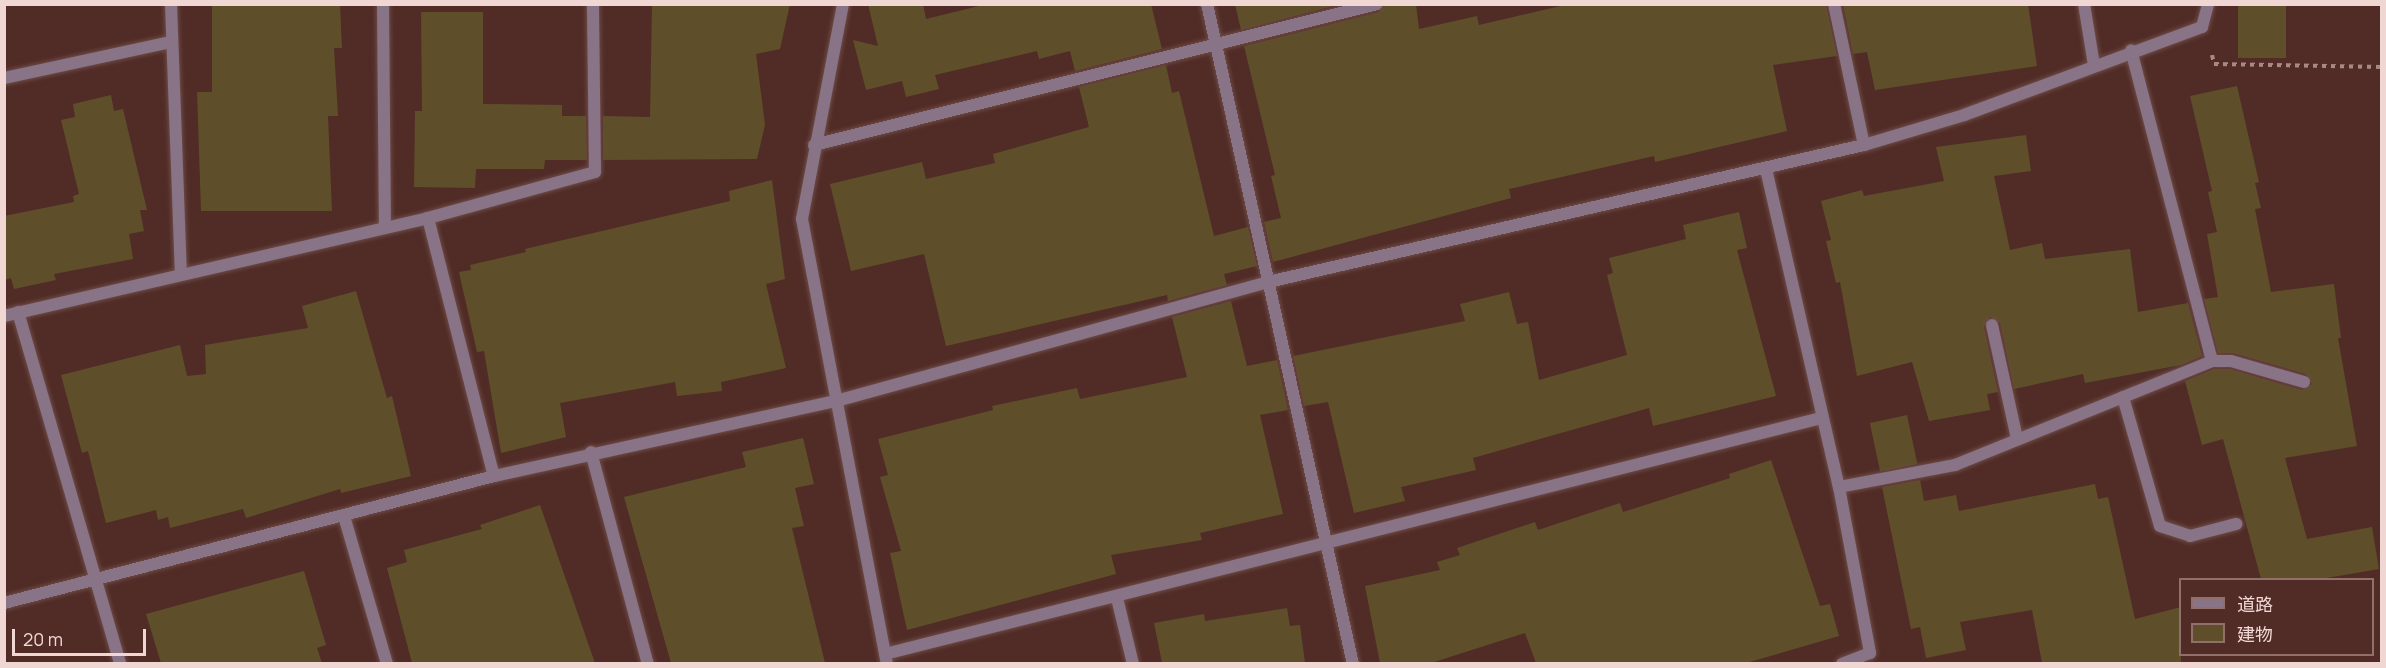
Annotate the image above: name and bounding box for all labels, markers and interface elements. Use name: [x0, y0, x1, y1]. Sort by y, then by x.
legend: [2179, 578, 2374, 656]
text: 道路: [2237, 592, 2273, 616]
scale bar: [15, 617, 148, 655]
text: 建物: [2237, 622, 2273, 646]
text: 20 m: [23, 627, 63, 651]

